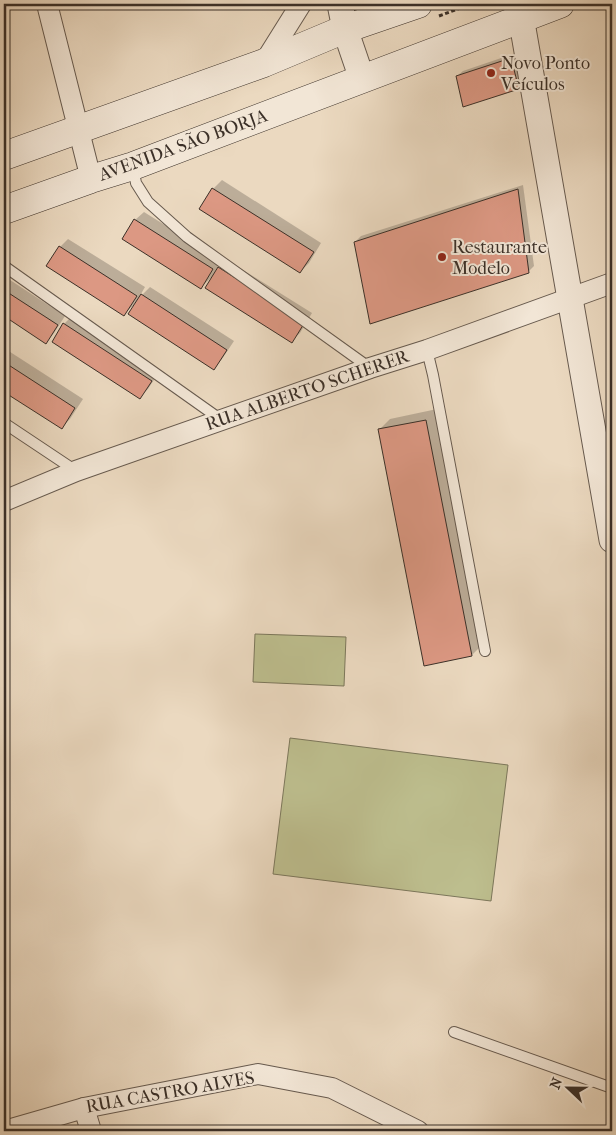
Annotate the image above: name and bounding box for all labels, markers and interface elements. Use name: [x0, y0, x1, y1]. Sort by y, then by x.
place label: Novo Ponto Veículos: [500, 53, 590, 95]
marker: Novo Ponto Veículos: [485, 67, 497, 79]
street label: AVENIDA SÃO BORJA: [95, 104, 271, 186]
place label: Restaurante Modelo: [452, 237, 547, 279]
marker: Restaurante Modelo: [436, 251, 448, 263]
street label: RUA ALBERTO SCHERER: [203, 345, 412, 435]
north arrow: [544, 1062, 594, 1112]
street label: RUA CASTRO ALVES: [84, 1067, 256, 1118]
text: N: [547, 1075, 566, 1091]

